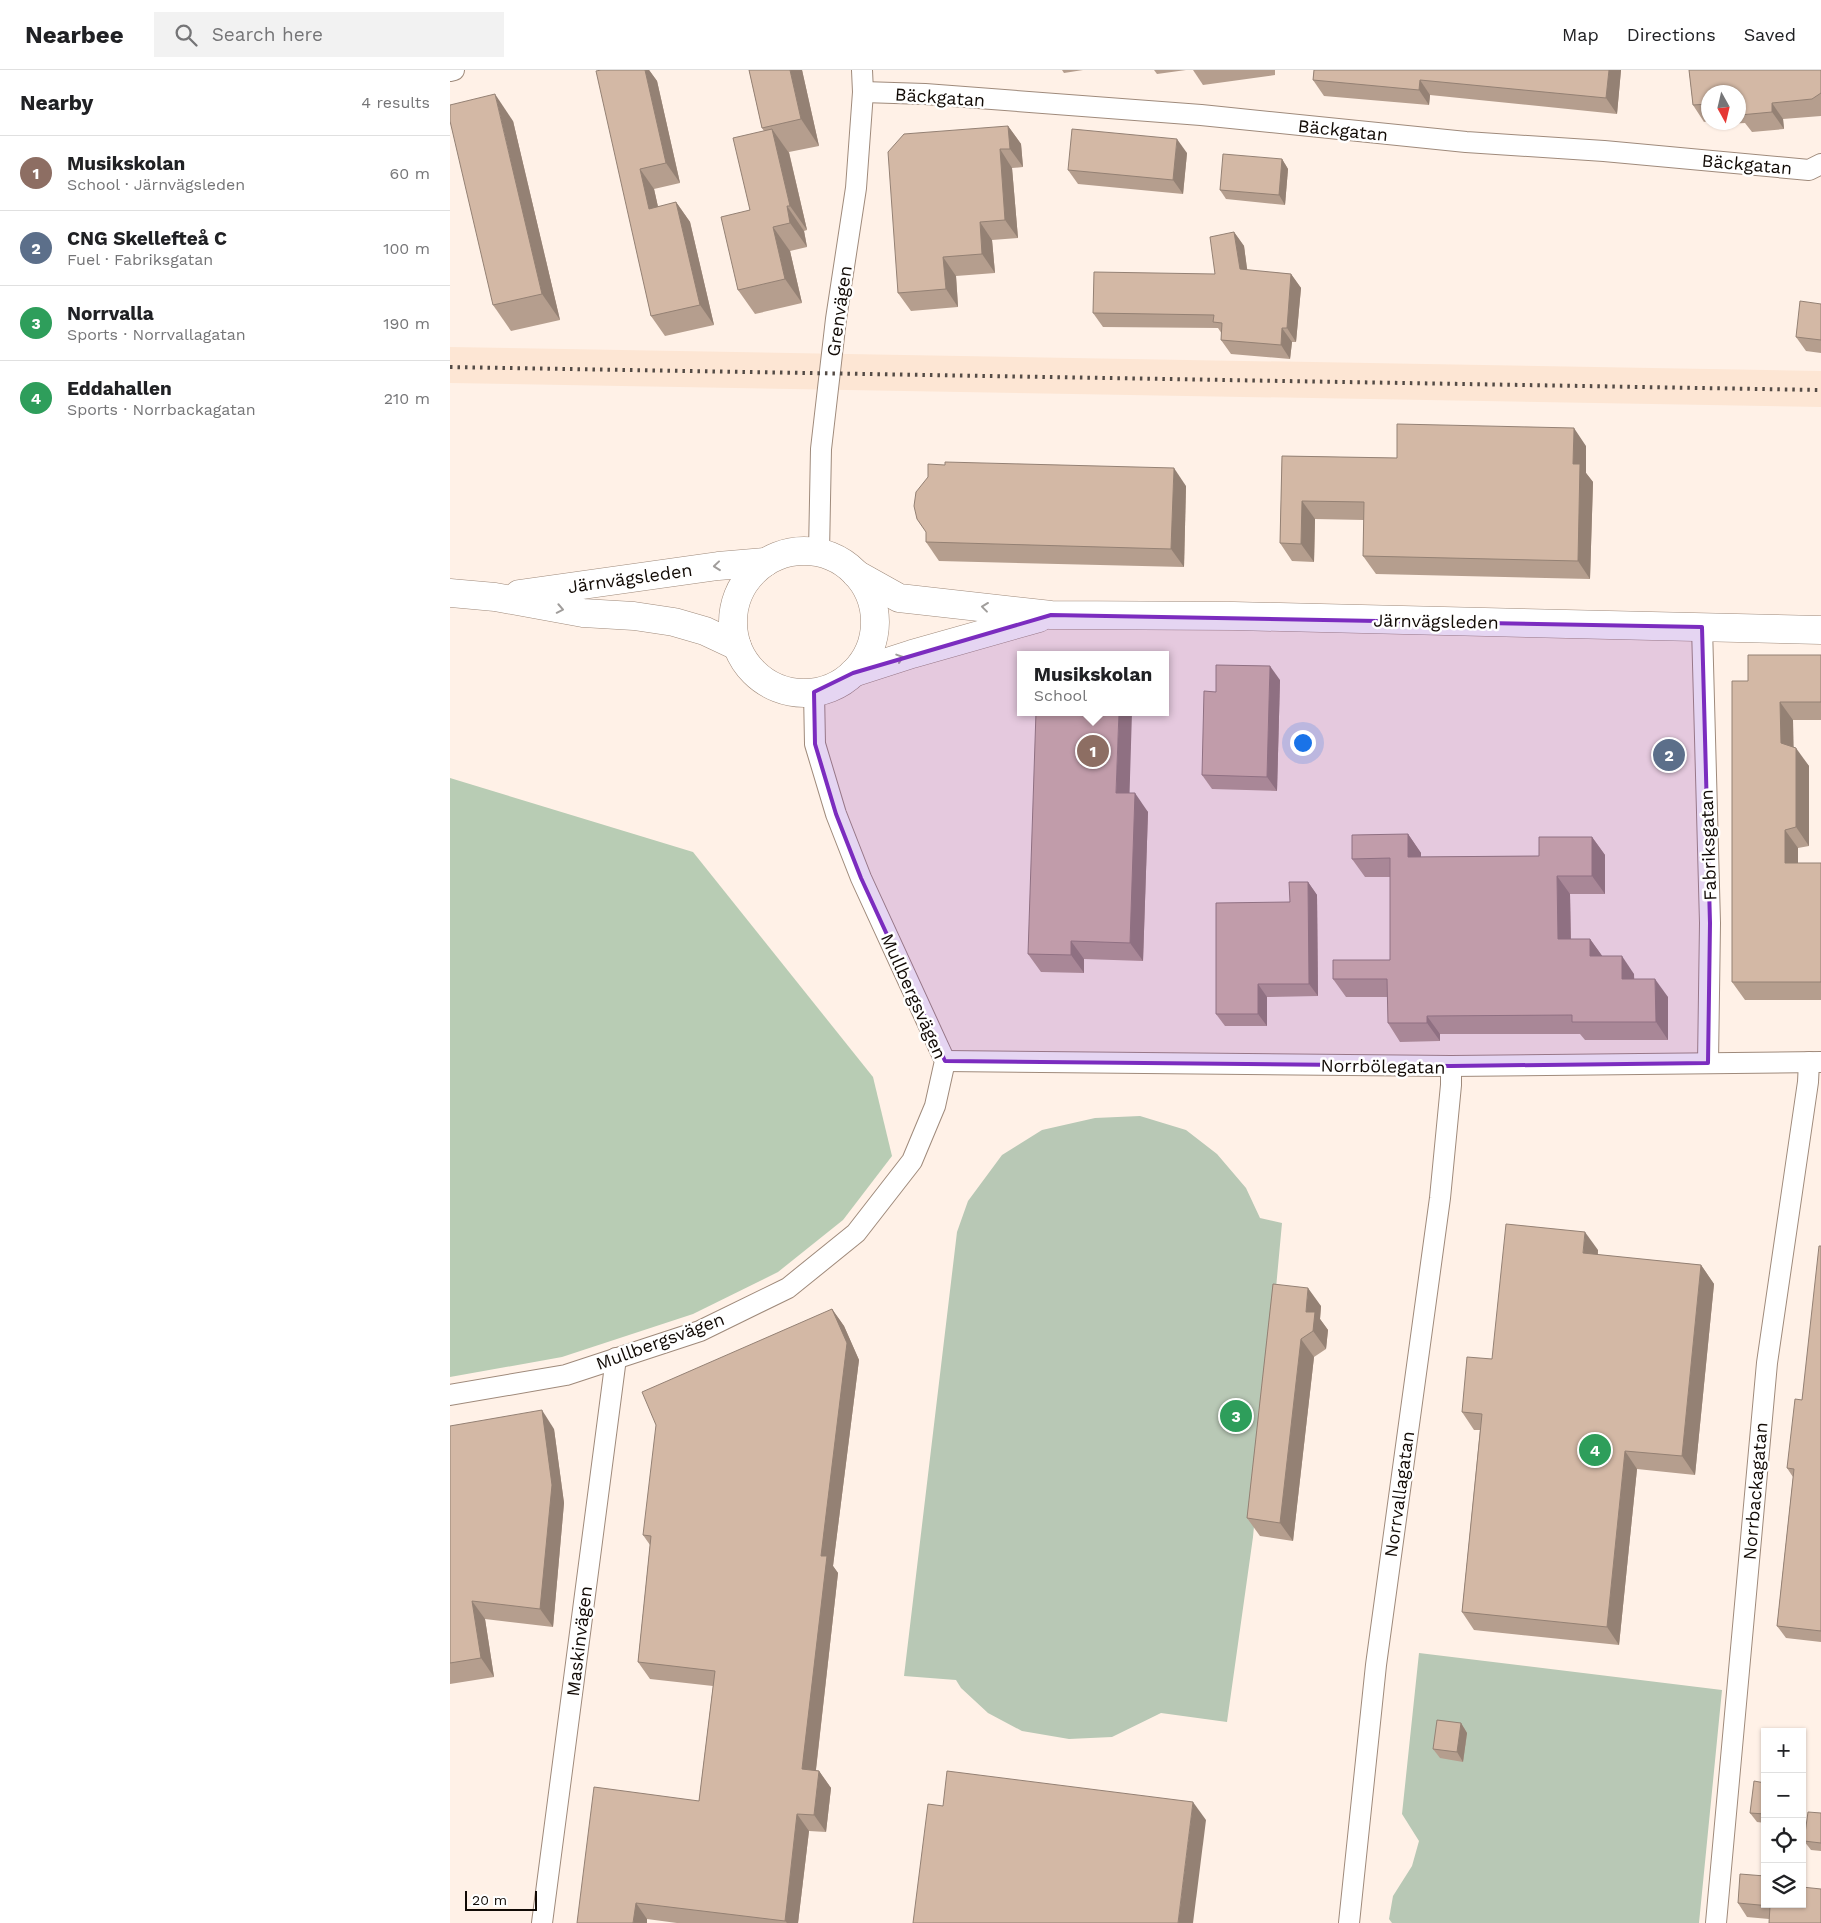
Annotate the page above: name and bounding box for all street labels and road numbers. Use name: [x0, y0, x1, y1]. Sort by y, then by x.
street label: Bäckgatan: [894, 83, 986, 111]
street label: Bäckgatan: [1297, 115, 1389, 145]
street label: Bäckgatan: [1701, 150, 1793, 178]
street label: Grenvägen: [822, 264, 856, 358]
street label: Järnvägsleden: [566, 559, 694, 597]
street label: Järnvägsleden: [1373, 609, 1499, 633]
street label: Fabriksgatan: [1696, 789, 1720, 901]
street label: Mullbergsvägen: [877, 930, 951, 1062]
street label: Norrbölegatan: [1320, 1054, 1446, 1078]
street label: Mullbergsvägen: [593, 1308, 727, 1374]
street label: Norrbackagatan: [1738, 1421, 1772, 1561]
street label: Norrvallagatan: [1380, 1429, 1418, 1559]
street label: Maskinvägen: [562, 1585, 596, 1697]

